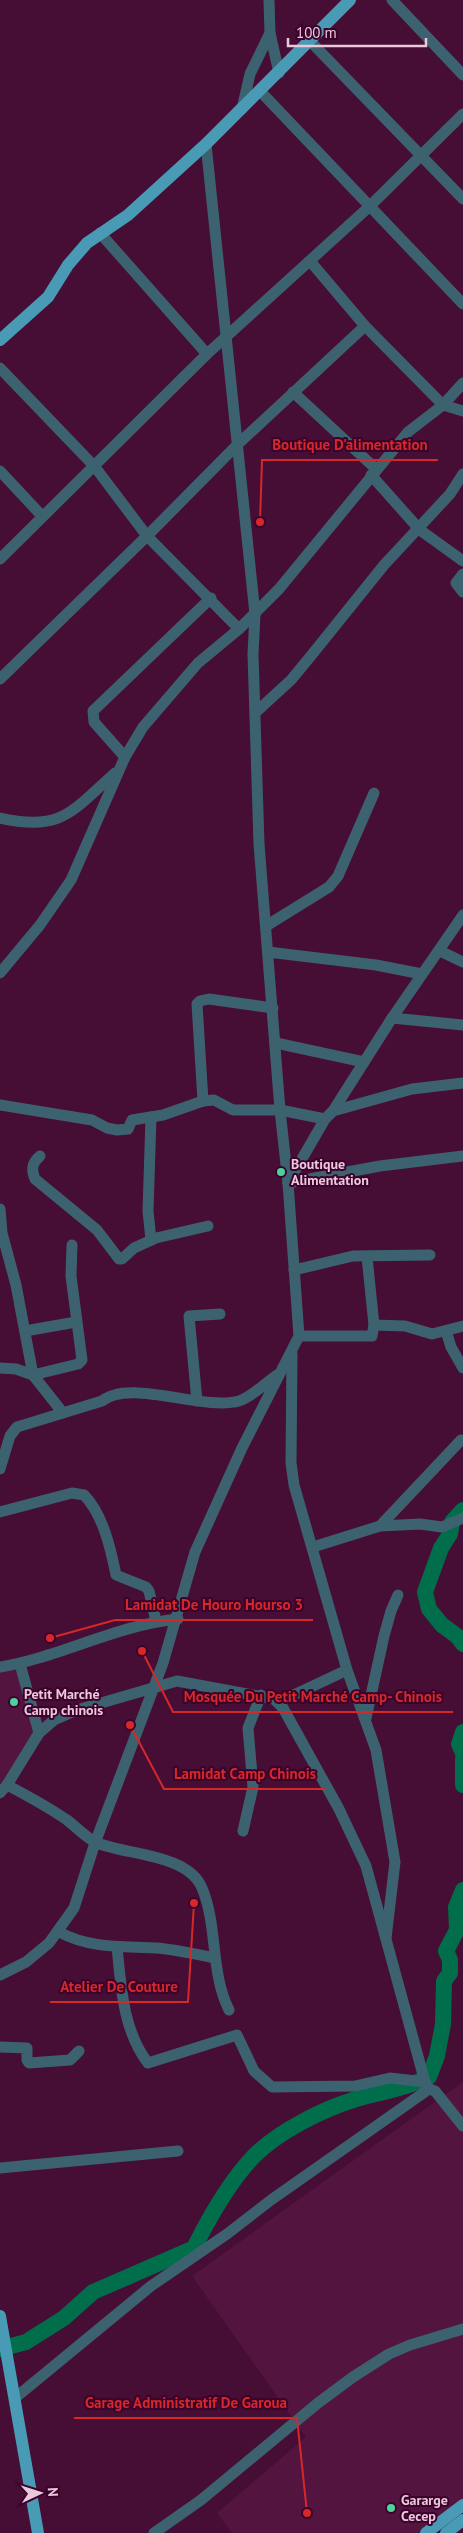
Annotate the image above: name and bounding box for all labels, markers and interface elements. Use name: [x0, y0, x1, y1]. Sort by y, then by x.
scale bar: [288, 15, 426, 47]
text: 100 m: [296, 23, 337, 42]
callout: Boutique D'alimentation: [262, 430, 438, 460]
text: Boutique D'alimentation: [272, 435, 428, 454]
place label: Boutique Alimentation: [291, 1155, 369, 1189]
marker: Boutique Alimentation: [275, 1166, 287, 1178]
callout: Lamidat De Houro Hourso 3: [115, 1590, 313, 1620]
text: Lamidat De Houro Hourso 3: [125, 1595, 303, 1614]
callout: Mosquée Du Petit Marché Camp- Chinois: [173, 1682, 453, 1712]
place label: Petit Marché Camp chinois: [24, 1685, 103, 1719]
text: Mosquée Du Petit Marché Camp- Chinois: [184, 1687, 442, 1706]
marker: Petit Marché Camp chinois: [8, 1696, 20, 1708]
callout: Lamidat Camp Chinois: [164, 1759, 326, 1789]
text: Lamidat Camp Chinois: [174, 1764, 316, 1783]
callout: Atelier De Couture: [50, 1972, 188, 2002]
text: Atelier De Couture: [60, 1977, 178, 1996]
callout: Garage Administratif De Garoua: [74, 2388, 297, 2418]
text: Garage Administratif De Garoua: [85, 2393, 287, 2412]
north arrow: [15, 2468, 65, 2518]
text: N: [44, 2487, 62, 2497]
place label: Gararge Cecep: [401, 2491, 448, 2525]
marker: Gararge Cecep: [385, 2502, 397, 2514]

